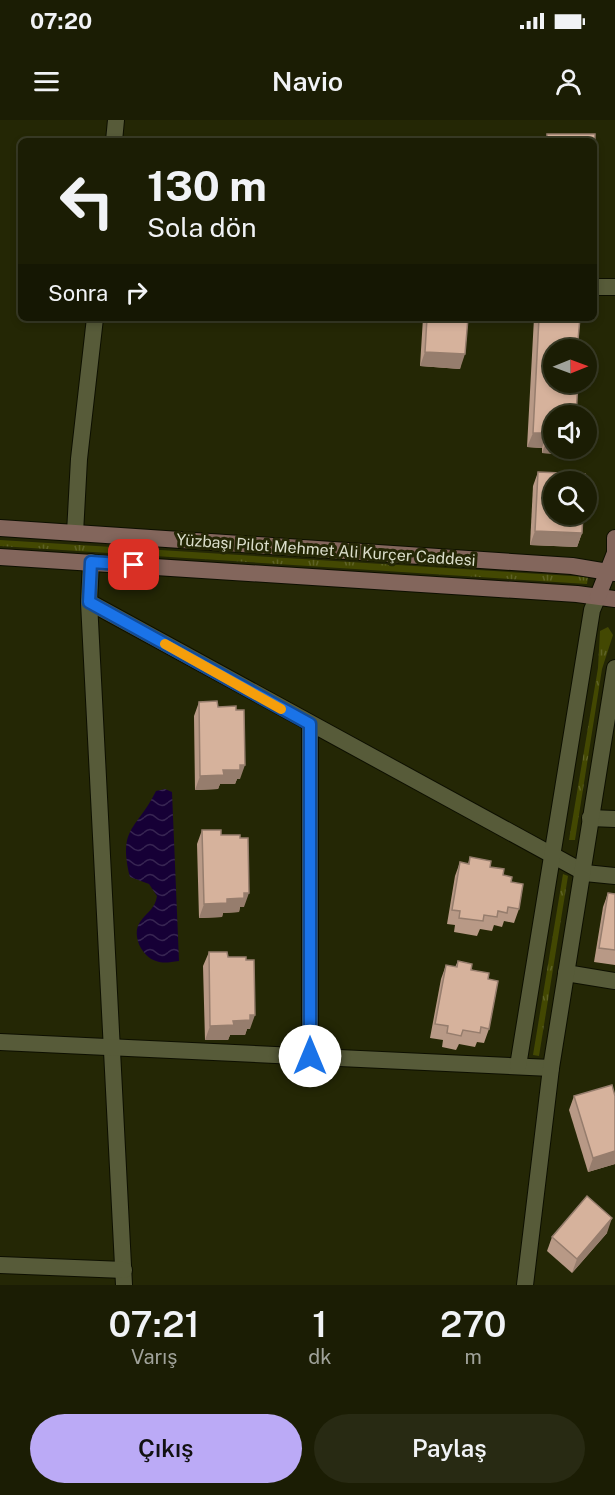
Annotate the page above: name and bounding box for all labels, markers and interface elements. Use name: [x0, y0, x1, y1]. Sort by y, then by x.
text: 07:20: [30, 8, 92, 34]
icon: menu: [30, 65, 63, 98]
text: Navio: [272, 65, 343, 97]
icon: person: [552, 65, 585, 98]
text: 130 m: [147, 161, 267, 210]
icon: left: [48, 162, 126, 240]
text: Sola dön: [147, 211, 257, 243]
icon: right: [120, 276, 153, 309]
text: Sonra: [48, 280, 108, 306]
north arrow: [543, 339, 597, 393]
map controls: [543, 339, 597, 525]
button: sound: [543, 405, 597, 459]
button: search: [543, 471, 597, 525]
street label: Yüzbaşı Pilot Mehmet Ali Kurçer Caddesi: [176, 530, 476, 570]
pin: [108, 539, 159, 590]
icon: arrive: [117, 548, 150, 581]
position arrow: [278, 1024, 342, 1088]
text: 07:21: [109, 1303, 200, 1345]
text: 1: [312, 1303, 327, 1345]
text: 270: [440, 1303, 506, 1345]
text: Varış: [131, 1345, 177, 1369]
text: dk: [308, 1345, 331, 1369]
text: m: [465, 1345, 482, 1369]
button: Çıkış: [30, 1414, 302, 1483]
button: Paylaş: [314, 1414, 585, 1483]

